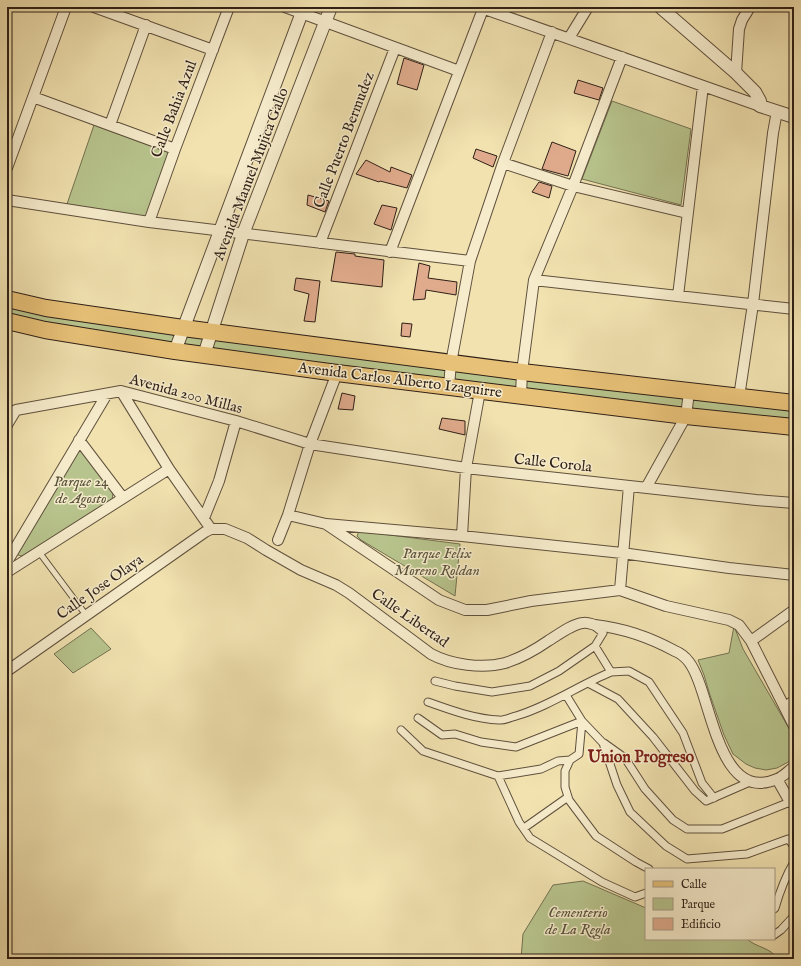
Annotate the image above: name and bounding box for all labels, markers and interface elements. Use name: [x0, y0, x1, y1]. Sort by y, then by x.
street label: Calle Bahia Azul: [147, 57, 202, 160]
street label: Calle Puerto Bermudez: [309, 69, 379, 211]
street label: Avenida Manuel Mujica Gallo: [209, 85, 293, 264]
street label: Avenida Carlos Alberto Izaguirre: [296, 358, 503, 402]
street label: Avenida 200 Millas: [126, 370, 245, 418]
street label: Calle Corola: [513, 449, 593, 477]
park label: Parque 24 de Agosto: [53, 472, 109, 509]
park label: Parque Felix Moreno Roldan: [394, 544, 480, 580]
street label: Calle Jose Olaya: [53, 550, 147, 624]
street label: Calle Libertad: [368, 584, 453, 652]
district label: Union Progreso: [587, 748, 695, 768]
legend: [645, 868, 775, 940]
text: Calle: [681, 877, 707, 892]
text: Parque: [681, 897, 716, 913]
park label: Cementerio de La Regla: [544, 903, 611, 940]
text: Edificio: [681, 917, 721, 932]

